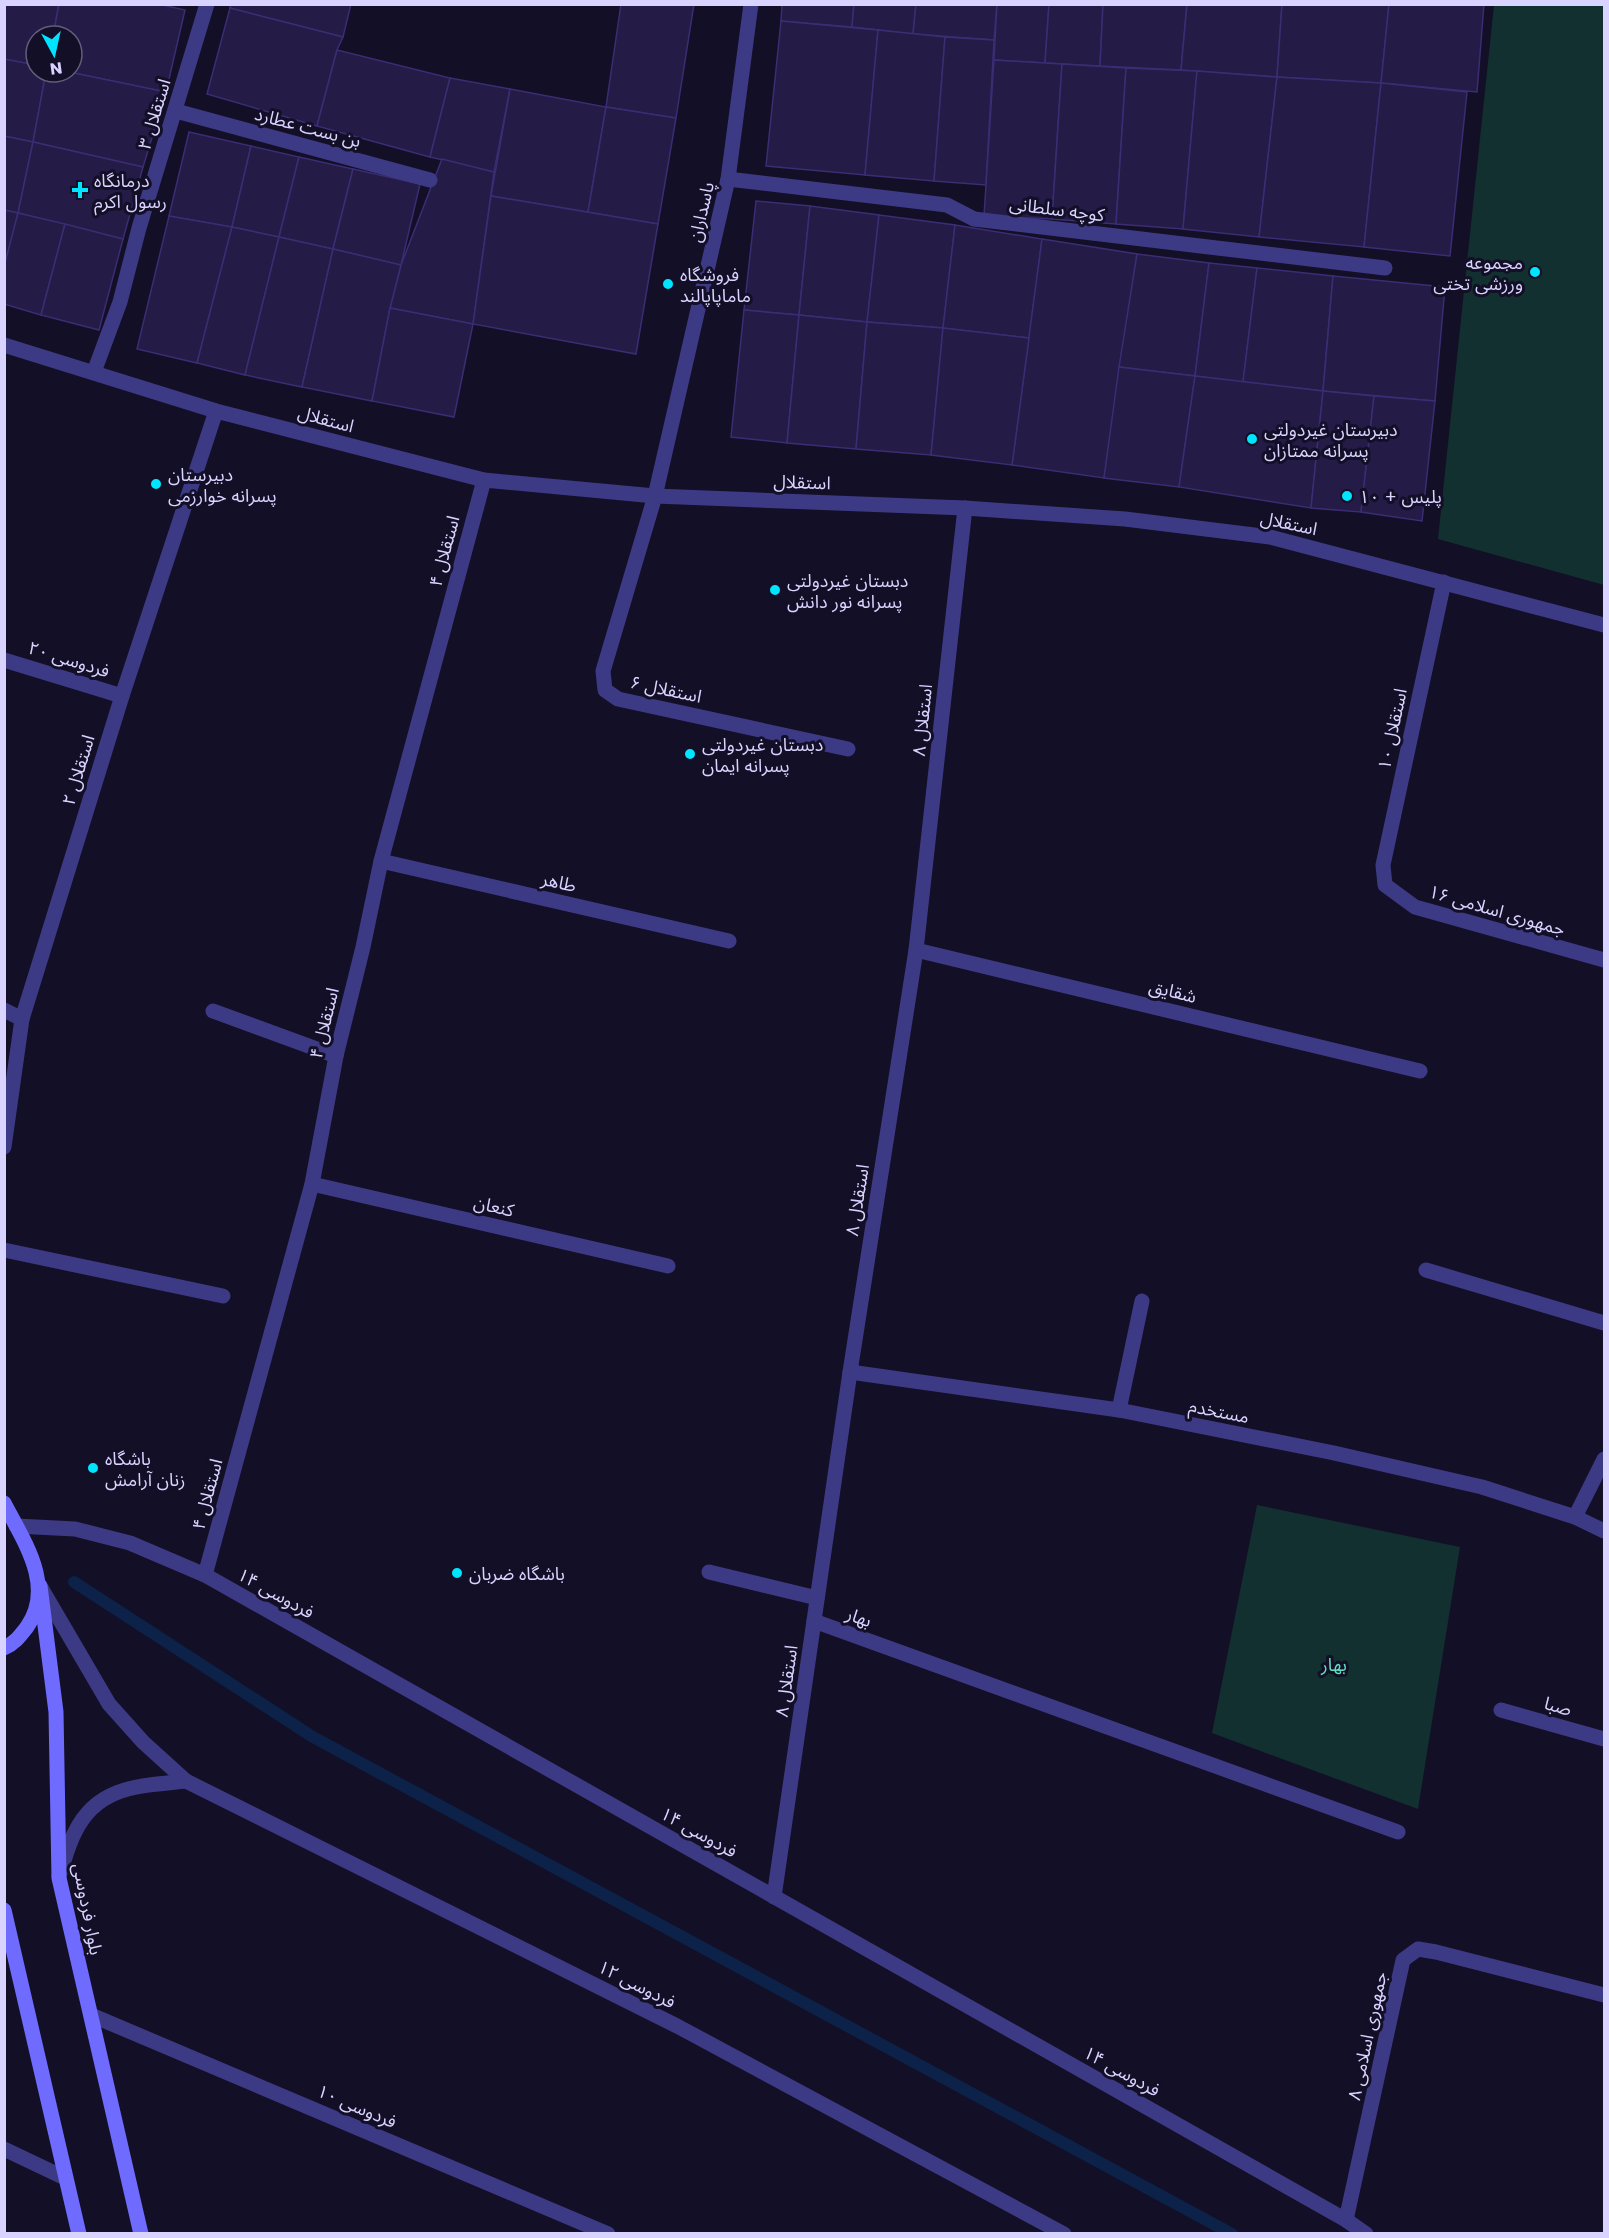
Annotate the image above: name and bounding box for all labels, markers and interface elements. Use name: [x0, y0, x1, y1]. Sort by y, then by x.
north arrow: [24, 24, 84, 84]
text: N: [48, 56, 64, 81]
street label: استقلال ۳: [131, 76, 177, 152]
street label: بن بست عطارد: [252, 101, 364, 153]
place label: درمانگاه رسول اکرم: [94, 168, 167, 216]
street label: پاسداران: [682, 179, 720, 245]
marker: درمانگاه رسول اکرم: [71, 181, 89, 199]
street label: کوچه سلطانی: [1008, 191, 1107, 227]
place label: مجموعه ورزشی تختی: [1433, 250, 1523, 296]
place label: فروشگاه ماماپاپالند: [680, 262, 751, 308]
marker: مجموعه ورزشی تختی: [1528, 265, 1542, 279]
marker: فروشگاه ماماپاپالند: [661, 277, 675, 291]
street label: استقلال: [295, 400, 357, 438]
place label: دبیرستان غیردولتی پسرانه ممتازان: [1264, 417, 1398, 463]
marker: دبیرستان غیردولتی پسرانه ممتازان: [1245, 432, 1259, 446]
place label: دبیرستان پسرانه خوارزمی: [168, 462, 277, 508]
street label: استقلال: [773, 469, 831, 495]
marker: دبیرستان پسرانه خوارزمی: [149, 477, 163, 491]
place label: پلیس + ۱۰: [1359, 484, 1442, 509]
marker: پلیس + ۱۰: [1340, 489, 1354, 503]
street label: استقلال: [1258, 505, 1320, 541]
street label: استقلال ۴: [423, 513, 465, 589]
place label: دبستان غیردولتی پسرانه نور دانش: [787, 568, 908, 614]
marker: دبستان غیردولتی پسرانه نور دانش: [768, 583, 782, 597]
street label: فردوسی ۲۰: [25, 635, 113, 683]
street label: استقلال ۶: [628, 669, 704, 709]
street label: استقلال ۸: [906, 683, 938, 757]
street label: استقلال ۱۰: [1371, 686, 1413, 772]
street label: استقلال ۲: [55, 732, 101, 808]
place label: دبستان غیردولتی پسرانه ایمان: [702, 732, 823, 778]
marker: دبستان غیردولتی پسرانه ایمان: [683, 747, 697, 761]
street label: طاهر: [538, 866, 579, 898]
street label: جمهوری اسلامی ۱۶: [1426, 879, 1568, 941]
street label: شقایق: [1147, 973, 1199, 1009]
street label: استقلال ۴: [303, 985, 345, 1061]
street label: استقلال ۸: [839, 1162, 875, 1238]
street label: کنعان: [471, 1189, 517, 1223]
street label: مستخدم: [1186, 1393, 1251, 1431]
place label: باشگاه زنان آرامش: [105, 1446, 185, 1492]
street label: استقلال ۴: [186, 1456, 228, 1532]
marker: باشگاه زنان آرامش: [86, 1461, 100, 1475]
place label: باشگاه ضربان: [469, 1561, 565, 1586]
street label: فردوسی ۱۴: [233, 1562, 319, 1624]
marker: باشگاه ضربان: [450, 1566, 464, 1580]
street label: بهار: [842, 1600, 875, 1633]
street label: استقلال ۸: [769, 1643, 803, 1719]
park label: بهار: [1320, 1652, 1347, 1677]
street label: صبا: [1541, 1690, 1575, 1722]
street label: فردوسی ۱۴: [656, 1801, 742, 1863]
street label: بلوار فردوسی: [67, 1861, 109, 1957]
street label: فردوسی ۱۲: [594, 1954, 680, 2014]
street label: جمهوری اسلامی ۸: [1341, 1969, 1393, 2103]
street label: فردوسی ۱۴: [1079, 2040, 1165, 2102]
street label: فردوسی ۱۰: [313, 2078, 401, 2134]

